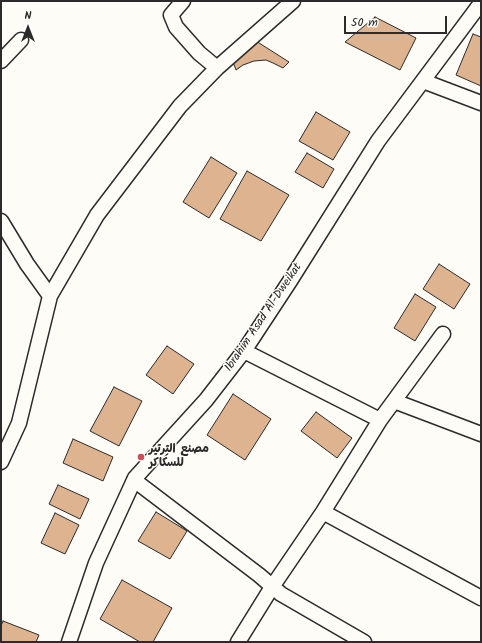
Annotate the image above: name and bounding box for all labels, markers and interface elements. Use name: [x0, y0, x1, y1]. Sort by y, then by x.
text: N: [25, 7, 31, 25]
north arrow: [8, 8, 48, 48]
scale bar: [346, 8, 449, 34]
text: 50 m: [351, 13, 378, 32]
street label: Ibrahim Asad Al-Dweikat: [222, 261, 306, 375]
place label: مصنع الترتير للسكاكر: [149, 443, 209, 471]
marker: مصنع الترتير للسكاكر: [136, 452, 146, 462]

